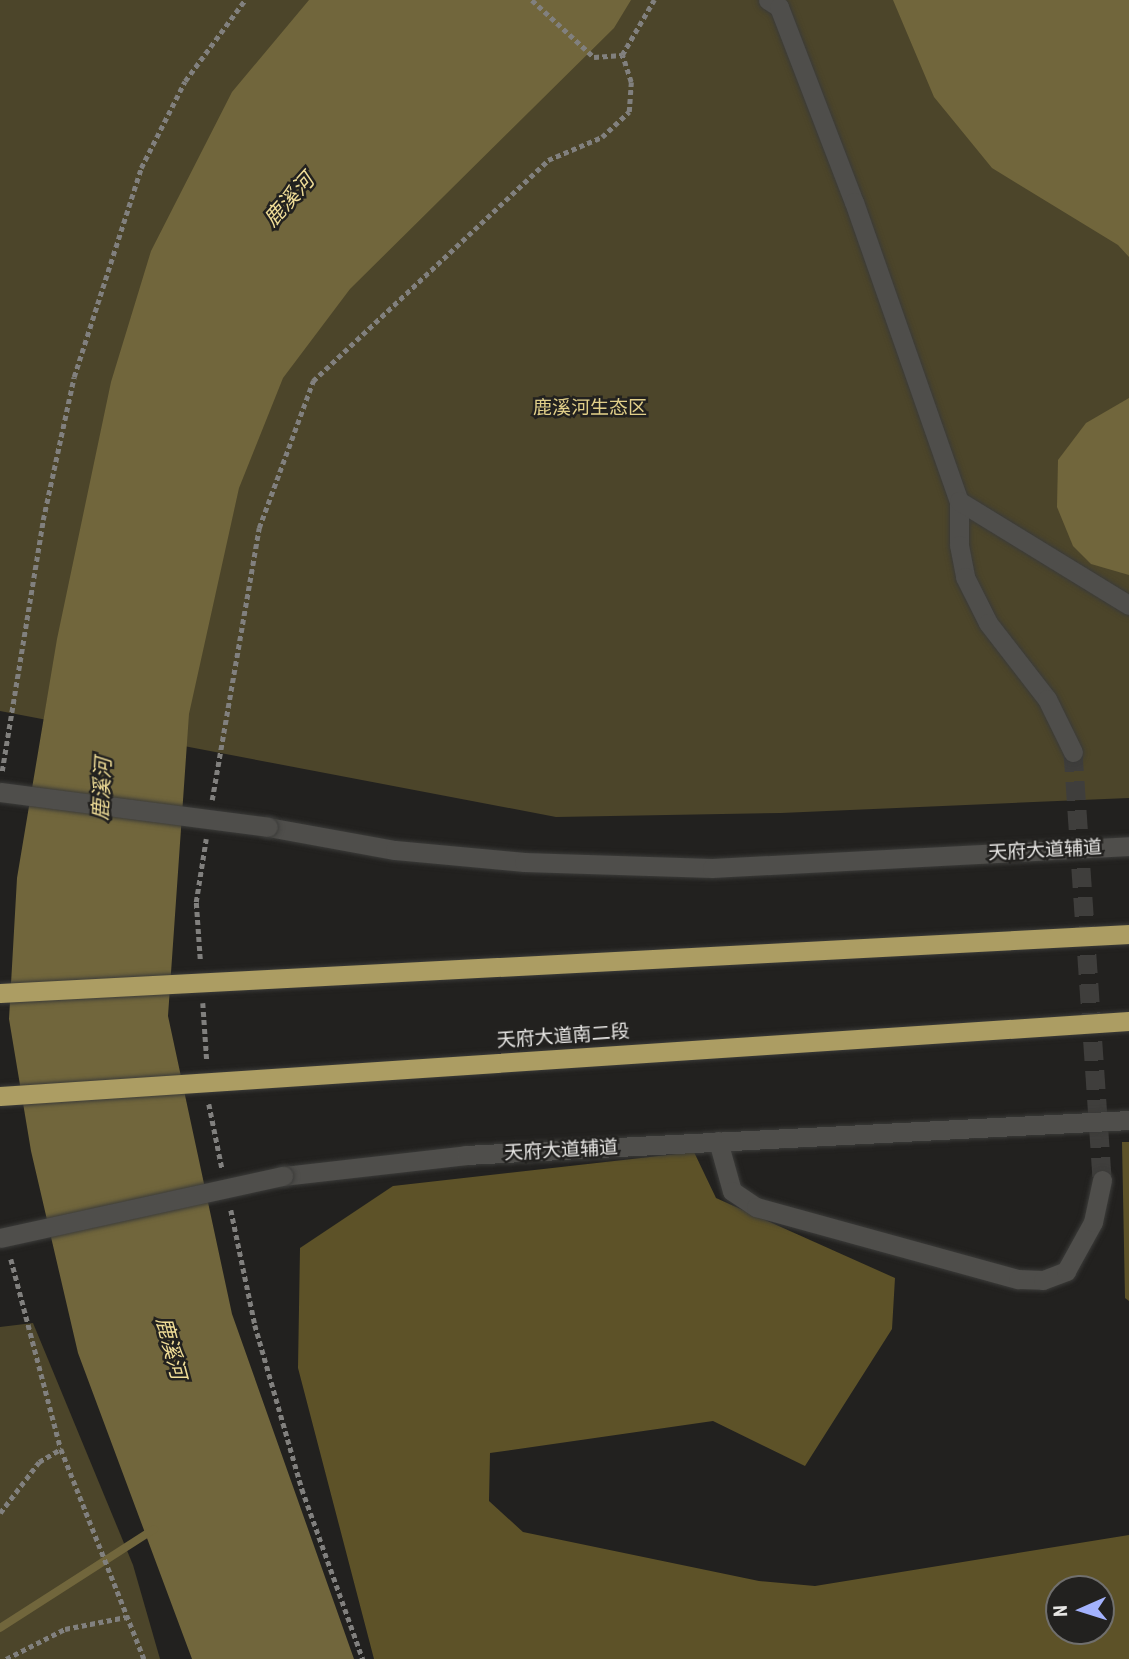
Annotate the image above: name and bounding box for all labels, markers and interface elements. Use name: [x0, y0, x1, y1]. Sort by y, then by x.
water label: 鹿溪河: [259, 168, 319, 232]
park label: 鹿溪河生态区: [533, 397, 647, 419]
water label: 鹿溪河: [88, 757, 116, 821]
street label: 天府大道辅道: [987, 836, 1103, 864]
street label: 天府大道南二段: [496, 1020, 630, 1052]
street label: 天府大道辅道: [503, 1136, 619, 1164]
water label: 鹿溪河: [151, 1314, 191, 1382]
north arrow: [1045, 1575, 1115, 1645]
text: N: [1049, 1605, 1072, 1617]

